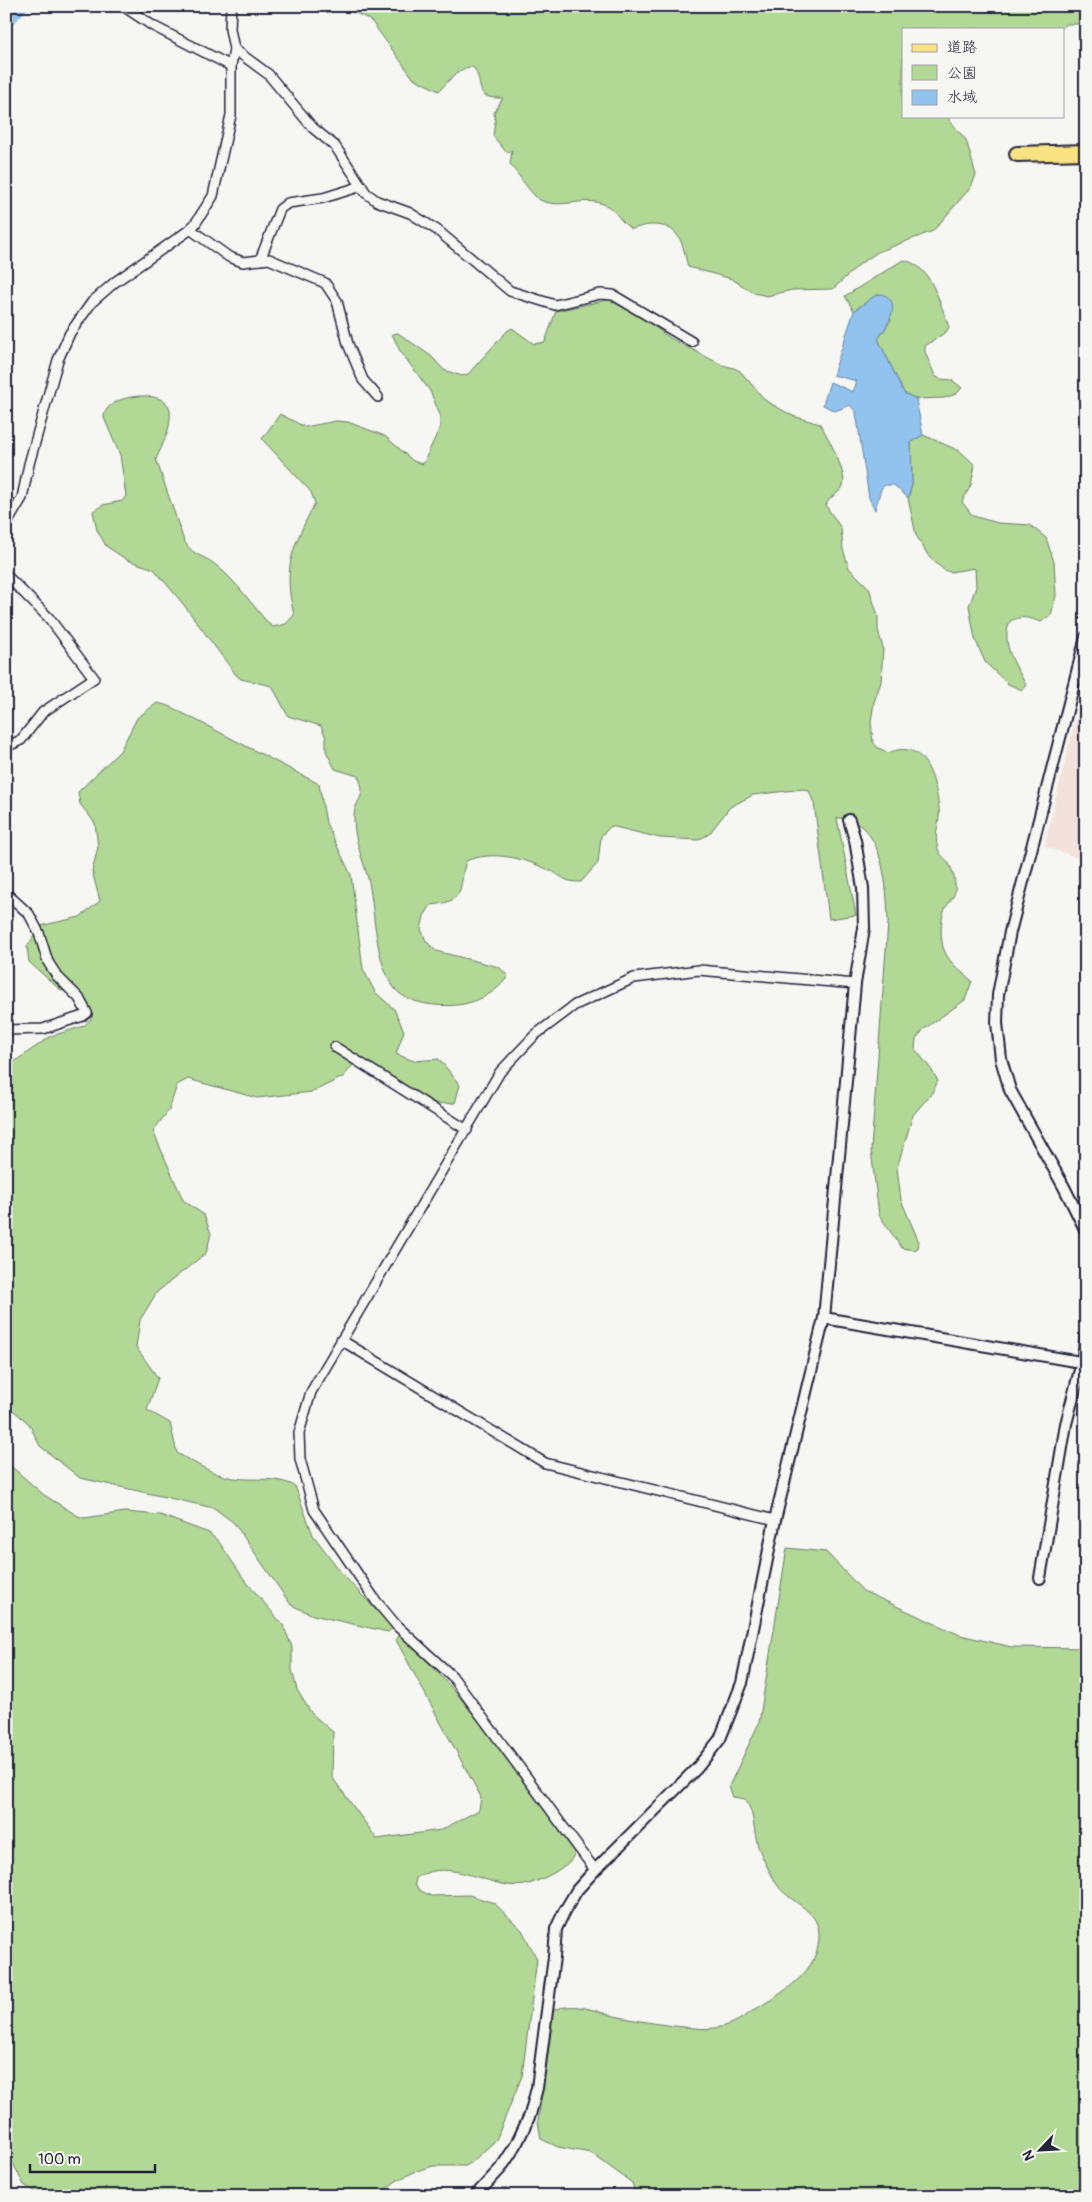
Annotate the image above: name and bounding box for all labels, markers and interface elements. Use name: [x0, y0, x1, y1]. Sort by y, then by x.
legend: [902, 28, 1064, 118]
text: 道路: [947, 38, 977, 57]
text: 公園: [947, 64, 977, 83]
text: 水域: [947, 88, 977, 107]
north arrow: [1014, 2124, 1064, 2174]
scale bar: [30, 2142, 155, 2174]
text: N: [1019, 2147, 1038, 2163]
text: 100 m: [38, 2150, 81, 2169]

